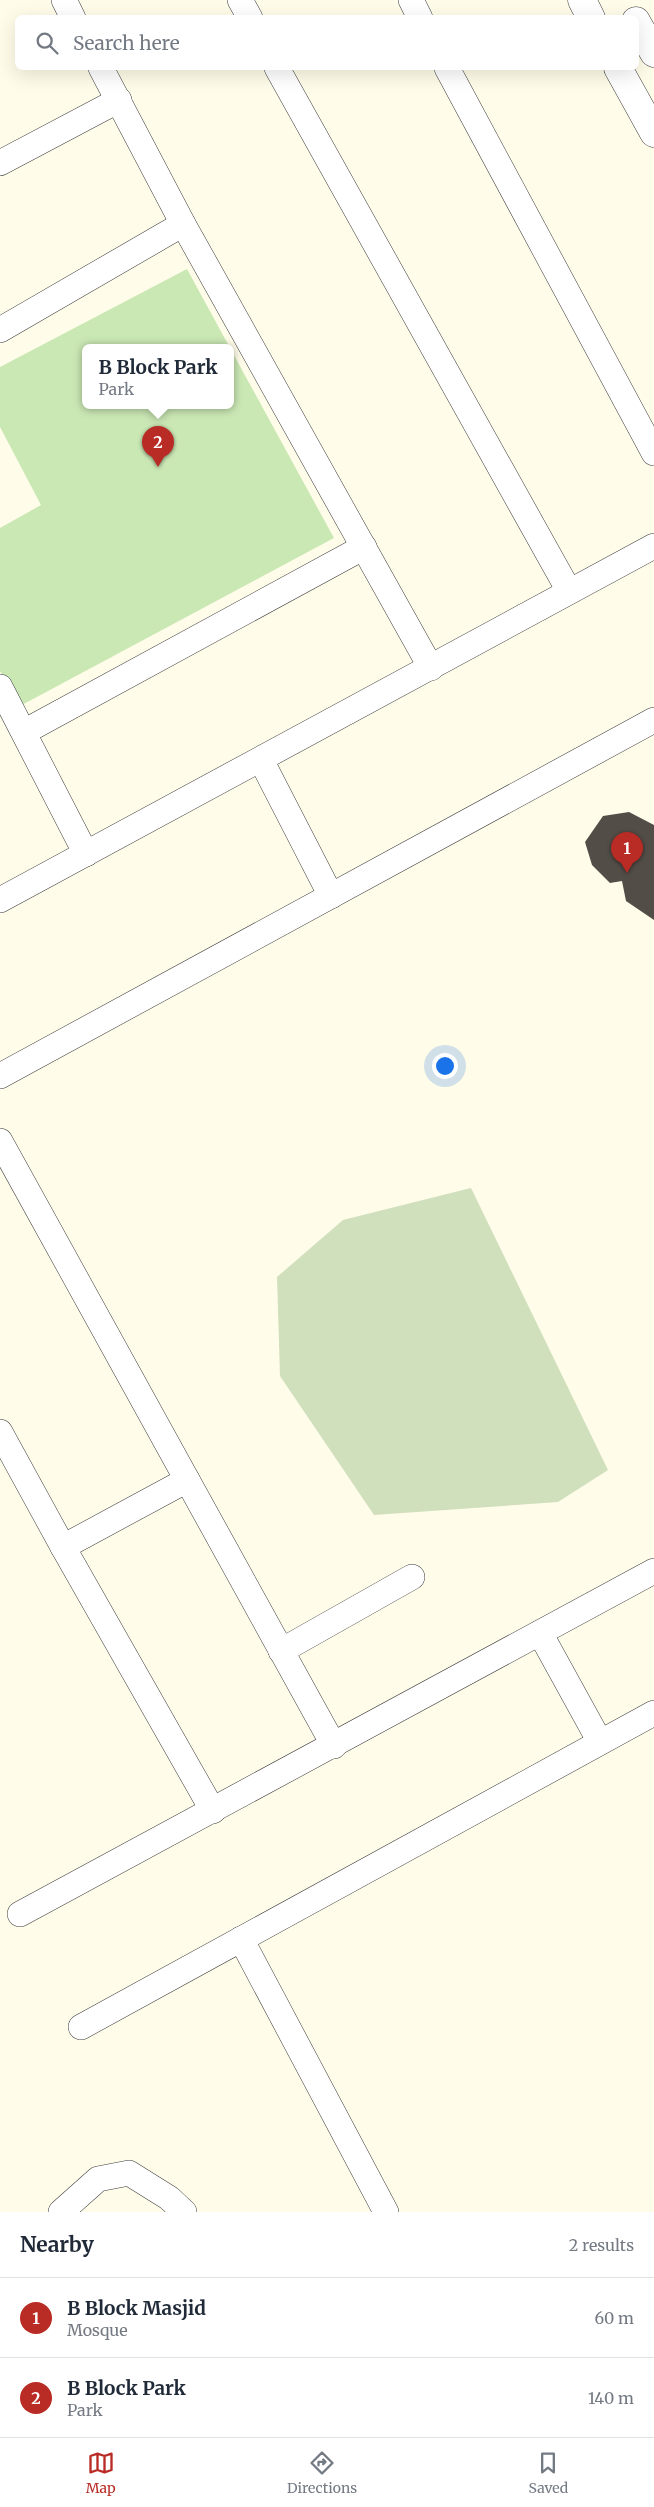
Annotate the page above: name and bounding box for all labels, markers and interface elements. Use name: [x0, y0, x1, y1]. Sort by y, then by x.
search box: [15, 15, 639, 70]
icon: search: [33, 29, 61, 57]
text: Search here: [73, 31, 180, 55]
popup: [82, 344, 234, 409]
text: B Block Park: [99, 355, 217, 379]
text: Park: [99, 379, 134, 399]
pin: 2: [142, 426, 174, 467]
pin: 1: [611, 832, 643, 873]
your location: [432, 1053, 458, 1079]
text: Nearby: [20, 2231, 94, 2258]
text: 2 results: [569, 2235, 634, 2255]
text: B Block Masjid: [67, 2296, 206, 2320]
text: 1: [32, 2308, 40, 2328]
text: 60 m: [594, 2308, 634, 2328]
text: Mosque: [67, 2320, 128, 2340]
text: B Block Park: [67, 2376, 186, 2400]
text: 2: [31, 2388, 41, 2408]
text: 140 m: [588, 2388, 634, 2408]
text: Park: [67, 2400, 103, 2420]
tab: Map: [86, 2449, 116, 2497]
tab: Directions: [287, 2449, 357, 2497]
tab: Saved: [529, 2449, 568, 2497]

